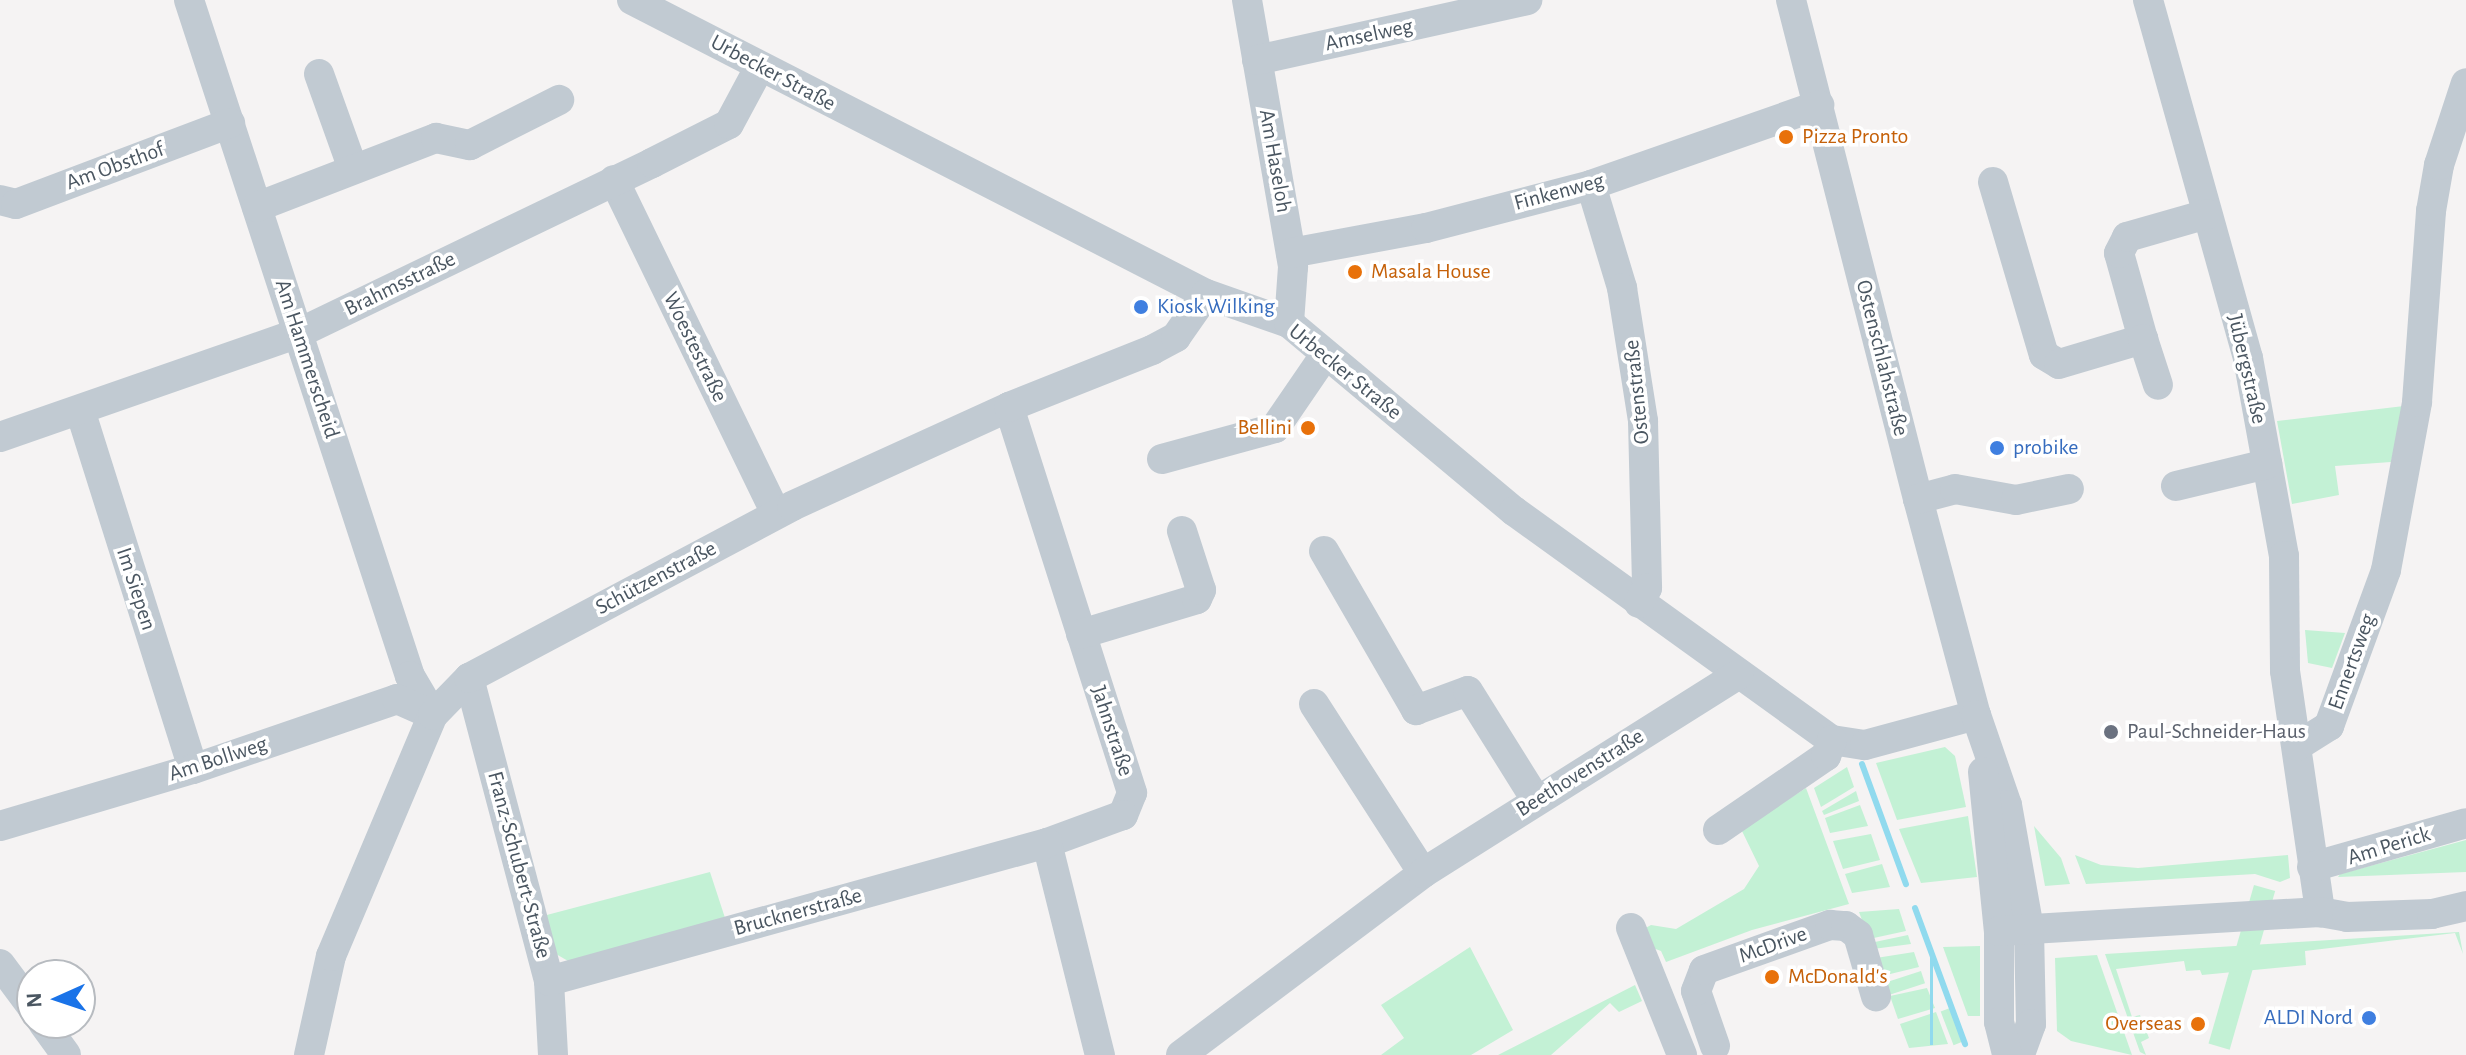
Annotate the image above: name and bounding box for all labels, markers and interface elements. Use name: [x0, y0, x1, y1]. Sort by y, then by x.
street label: Amselweg: [1323, 13, 1415, 57]
street label: Urbecker Straße: [706, 29, 840, 117]
street label: Am Haseloh: [1253, 107, 1297, 215]
place label: Pizza Pronto: [1802, 124, 1908, 150]
marker: Pizza Pronto: [1777, 128, 1795, 146]
street label: Am Obsthof: [62, 136, 168, 196]
street label: Finkenweg: [1511, 167, 1607, 217]
street label: Brahmsstraße: [340, 246, 460, 322]
place label: Masala House: [1371, 259, 1491, 285]
marker: Masala House: [1346, 263, 1364, 281]
street label: Am Hammerscheid: [269, 276, 345, 442]
street label: Ostenschlahstraße: [1850, 277, 1914, 439]
street label: Woestestraße: [657, 288, 733, 406]
place label: Kiosk Wilking: [1157, 294, 1275, 320]
marker: Kiosk Wilking: [1132, 298, 1150, 316]
street label: Jübergstraße: [2222, 312, 2272, 426]
street label: Urbecker Straße: [1283, 318, 1407, 426]
street label: Ostenstraße: [1618, 338, 1656, 446]
place label: Bellini: [1237, 415, 1292, 441]
marker: Bellini: [1299, 419, 1317, 437]
place label: probike: [2013, 435, 2078, 461]
marker: probike: [1988, 439, 2006, 457]
street label: Schützenstraße: [591, 535, 721, 621]
street label: Im Siepen: [110, 544, 162, 634]
street label: Ennertsweg: [2322, 610, 2382, 714]
street label: Jahnstraße: [1085, 682, 1139, 780]
place label: Paul-Schneider-Haus: [2127, 719, 2306, 745]
street label: Beethovenstraße: [1511, 723, 1649, 823]
marker: Paul-Schneider-Haus: [2102, 723, 2120, 741]
street label: Am Bollweg: [165, 731, 271, 787]
street label: Franz-Schubert-Straße: [481, 769, 557, 961]
street label: Am Perick: [2344, 821, 2434, 871]
street label: Brucknerstraße: [731, 882, 865, 942]
street label: McDrive: [1735, 921, 1811, 969]
north arrow: [16, 959, 96, 1039]
place label: McDonald's: [1788, 964, 1888, 990]
marker: McDonald's: [1763, 968, 1781, 986]
text: N: [23, 992, 45, 1008]
place label: ALDI Nord: [2264, 1005, 2353, 1031]
marker: ALDI Nord: [2360, 1009, 2378, 1027]
place label: Overseas: [2105, 1011, 2182, 1037]
marker: Overseas: [2189, 1015, 2207, 1033]

